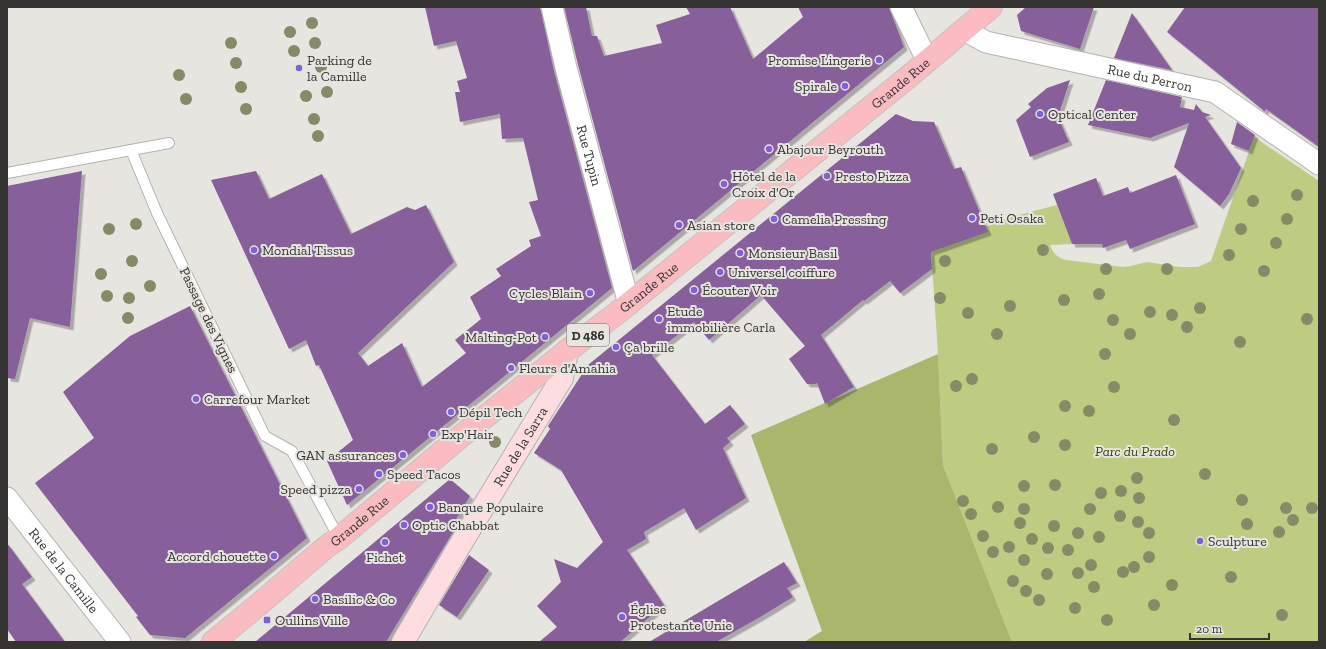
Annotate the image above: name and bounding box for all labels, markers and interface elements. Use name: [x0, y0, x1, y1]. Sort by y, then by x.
place label: Parking de la Camille: [307, 52, 372, 85]
place label: Promise Lingerie: [768, 52, 871, 69]
street label: Grande Rue: [868, 54, 934, 113]
marker: Promise Lingerie: [874, 55, 884, 65]
street label: Rue du Perron: [1106, 61, 1194, 96]
marker: Parking de la Camille: [294, 63, 304, 73]
place label: Spirale: [795, 78, 837, 95]
marker: Spirale: [840, 81, 850, 91]
place label: Optical Center: [1048, 106, 1137, 123]
marker: Optical Center: [1035, 109, 1045, 119]
street label: Rue Tupin: [573, 123, 605, 188]
place label: Abajour Beyrouth: [777, 141, 884, 158]
marker: Abajour Beyrouth: [764, 144, 774, 154]
place label: Hôtel de la Croix d'Or: [732, 168, 796, 201]
place label: Presto Pizza: [835, 168, 909, 185]
marker: Presto Pizza: [822, 171, 832, 181]
marker: Hôtel de la Croix d'Or: [719, 179, 729, 189]
place label: Peti Osaka: [980, 210, 1044, 227]
place label: Camelia Pressing: [782, 211, 887, 228]
marker: Peti Osaka: [967, 213, 977, 223]
marker: Camelia Pressing: [769, 214, 779, 224]
place label: Asian store: [687, 217, 755, 234]
marker: Asian store: [674, 220, 684, 230]
place label: Mondial Tissus: [262, 242, 353, 259]
marker: Mondial Tissus: [249, 245, 259, 255]
place label: Monsieur Basil: [748, 245, 838, 262]
marker: Monsieur Basil: [735, 248, 745, 258]
street label: Grande Rue: [616, 258, 682, 317]
place label: Universel coiffure: [728, 264, 835, 281]
street label: Passage des Vignes: [176, 265, 241, 376]
marker: Universel coiffure: [715, 267, 725, 277]
place label: Écouter Voir: [702, 282, 777, 299]
place label: Cycles Blain: [509, 285, 582, 302]
marker: Écouter Voir: [689, 285, 699, 295]
marker: Cycles Blain: [585, 288, 595, 298]
place label: Etude immobilière Carla: [667, 303, 776, 336]
marker: Etude immobilière Carla: [654, 314, 664, 324]
road number: D 486: [567, 324, 609, 346]
place label: Malting-Pot: [465, 329, 538, 346]
marker: Malting-Pot: [540, 332, 550, 342]
place label: Ça brille: [624, 339, 675, 356]
marker: Ça brille: [611, 342, 621, 352]
place label: Fleurs d'Amahia: [519, 360, 616, 377]
marker: Fleurs d'Amahia: [506, 363, 516, 373]
place label: Carrefour Market: [204, 391, 311, 408]
marker: Carrefour Market: [191, 394, 201, 404]
place label: Dépil Tech: [459, 404, 523, 421]
street label: Rue de la Sarra: [490, 404, 552, 490]
marker: Dépil Tech: [446, 407, 456, 417]
place label: Exp'Hair: [441, 426, 494, 443]
marker: Exp'Hair: [428, 429, 438, 439]
park label: Parc du Prado: [1095, 443, 1175, 460]
place label: GAN assurances: [296, 447, 395, 464]
marker: GAN assurances: [398, 450, 408, 460]
place label: Speed Tacos: [387, 466, 461, 483]
marker: Speed Tacos: [374, 469, 384, 479]
place label: Speed pizza: [280, 481, 351, 498]
marker: Speed pizza: [354, 484, 364, 494]
street label: Grande Rue: [327, 492, 393, 550]
place label: Banque Populaire: [438, 499, 544, 516]
marker: Banque Populaire: [425, 502, 435, 512]
place label: Optic Chabbat: [412, 517, 500, 534]
marker: Optic Chabbat: [399, 520, 409, 530]
street label: Rue de la Camille: [25, 525, 102, 617]
place label: Sculpture: [1208, 533, 1267, 550]
marker: Sculpture: [1195, 536, 1205, 546]
marker: Fichet: [380, 537, 390, 547]
place label: Accord chouette: [167, 548, 266, 565]
place label: Fichet: [366, 549, 405, 566]
marker: Accord chouette: [269, 551, 279, 561]
place label: Basilic & Co: [323, 591, 395, 608]
marker: Basilic & Co: [310, 594, 320, 604]
place label: Église Protestante Unie: [630, 601, 733, 634]
place label: Oullins Ville: [275, 612, 348, 629]
marker: Église Protestante Unie: [617, 612, 627, 622]
marker: Oullins Ville: [262, 615, 272, 625]
scale bar: [1190, 615, 1269, 641]
text: 20 m: [1196, 622, 1223, 636]

